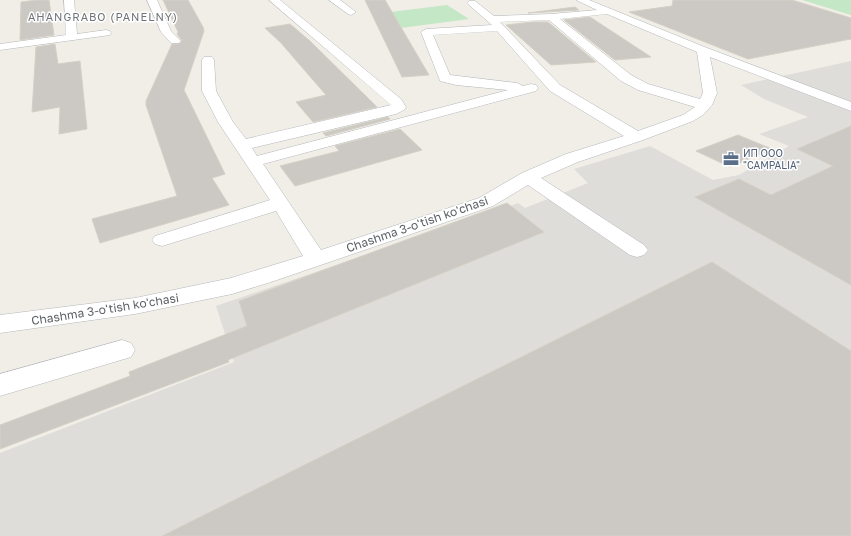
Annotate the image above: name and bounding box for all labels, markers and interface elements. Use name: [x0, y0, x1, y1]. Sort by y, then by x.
district label: AHANGRABO (PANELNY): [28, 10, 178, 23]
place label: ИП ООО "CAMPALIA": [743, 147, 800, 171]
office icon: ИП ООО "CAMPALIA": [722, 150, 740, 168]
street label: Chashma 3-o'tish ko'chasi: [344, 193, 490, 255]
street label: Chashma 3-o'tish ko'chasi: [30, 290, 180, 328]

